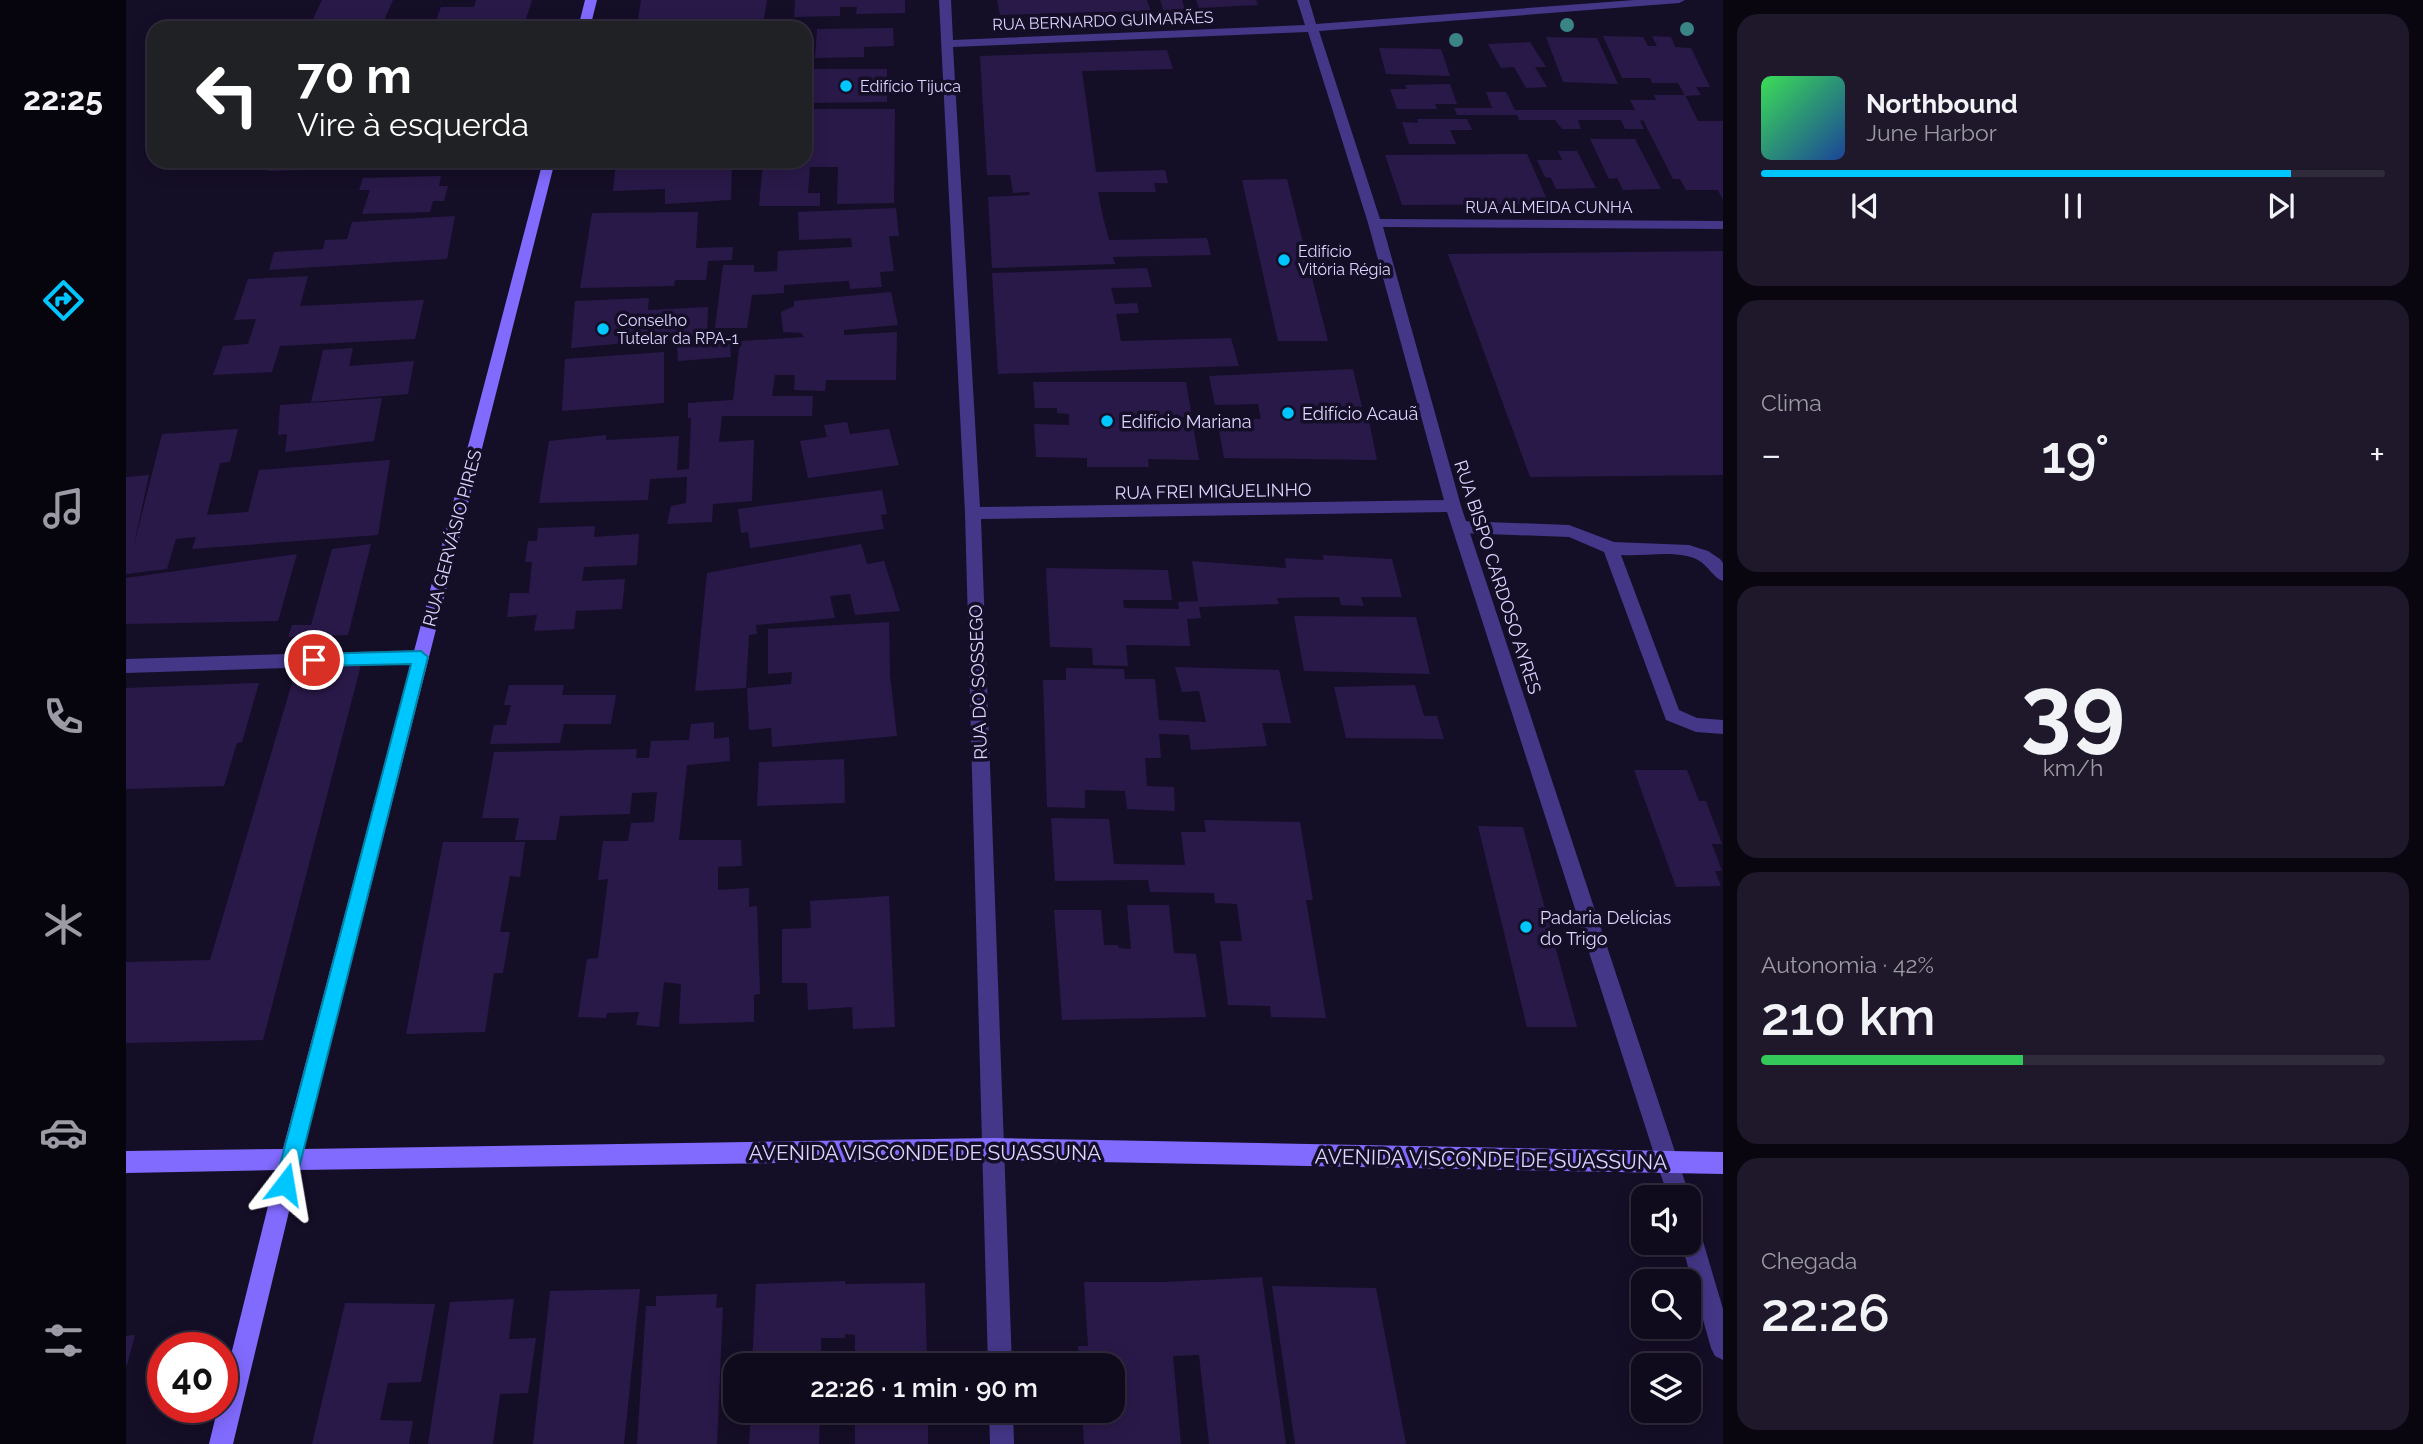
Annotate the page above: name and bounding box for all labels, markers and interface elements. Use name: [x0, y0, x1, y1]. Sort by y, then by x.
street label: RUA BERNARDO GUIMARÃES: [992, 7, 1214, 34]
text: 70 m: [297, 47, 412, 104]
icon: left: [182, 49, 273, 140]
place label: Edifício Tijuca: [860, 77, 961, 96]
marker: Edifício Tijuca: [838, 78, 854, 94]
text: 22:25: [23, 80, 103, 117]
text: Northbound: [1866, 89, 2018, 119]
text: Vire à esquerda: [297, 106, 529, 143]
text: June Harbor: [1866, 119, 1997, 146]
icon: previous: [1846, 187, 1884, 225]
icon: pause: [2054, 187, 2092, 225]
icon: next: [2262, 187, 2300, 225]
street label: RUA ALMEIDA CUNHA: [1465, 198, 1633, 217]
place label: Edifício Vitória Régia: [1298, 242, 1391, 279]
marker: Edifício Vitória Régia: [1276, 252, 1292, 268]
icon: directions: [39, 276, 88, 325]
place label: Conselho Tutelar da RPA-1: [617, 311, 739, 348]
marker: Conselho Tutelar da RPA-1: [595, 321, 611, 337]
text: Clima: [1761, 389, 1822, 416]
place label: Edifício Acauã: [1302, 403, 1418, 424]
marker: Edifício Acauã: [1280, 405, 1296, 421]
place label: Edifício Mariana: [1121, 411, 1252, 432]
marker: Edifício Mariana: [1099, 413, 1115, 429]
text: 19°: [2041, 424, 2109, 485]
text: −: [1761, 432, 1781, 477]
text: +: [2369, 432, 2385, 477]
street label: RUA GERVÁSIO PIRES: [417, 447, 486, 629]
street label: RUA BISPO CARDOSO AYRES: [1450, 457, 1546, 697]
street label: RUA FREI MIGUELINHO: [1114, 479, 1312, 503]
icon: music: [39, 484, 88, 533]
street label: RUA DO SOSSEGO: [965, 604, 991, 760]
pin: [284, 630, 344, 690]
icon: arrive: [295, 641, 333, 679]
text: 39: [2021, 655, 2125, 762]
icon: phone: [39, 692, 88, 741]
text: km/h: [2043, 754, 2103, 781]
icon: climate: [39, 900, 88, 949]
place label: Padaria Delícias do Trigo: [1540, 907, 1671, 949]
marker: Padaria Delícias do Trigo: [1518, 919, 1534, 935]
text: Autonomia · 42%: [1761, 951, 1934, 978]
text: 210 km: [1761, 986, 1936, 1047]
icon: car: [39, 1108, 88, 1157]
street label: AVENIDA VISCONDE DE SUASSUNA: [749, 1140, 1101, 1165]
street label: AVENIDA VISCONDE DE SUASSUNA: [1315, 1143, 1667, 1175]
position arrow: [248, 1147, 322, 1221]
map controls: [1631, 1185, 1701, 1423]
button: sound: [1631, 1185, 1701, 1255]
text: Chegada: [1761, 1247, 1857, 1274]
button: search: [1631, 1269, 1701, 1339]
text: 22:26: [1761, 1282, 1890, 1343]
icon: filters: [39, 1316, 88, 1365]
speed limit sign: 40: [147, 1332, 238, 1423]
button: layers: [1631, 1353, 1701, 1423]
text: 22:26 · 1 min · 90 m: [810, 1373, 1038, 1403]

